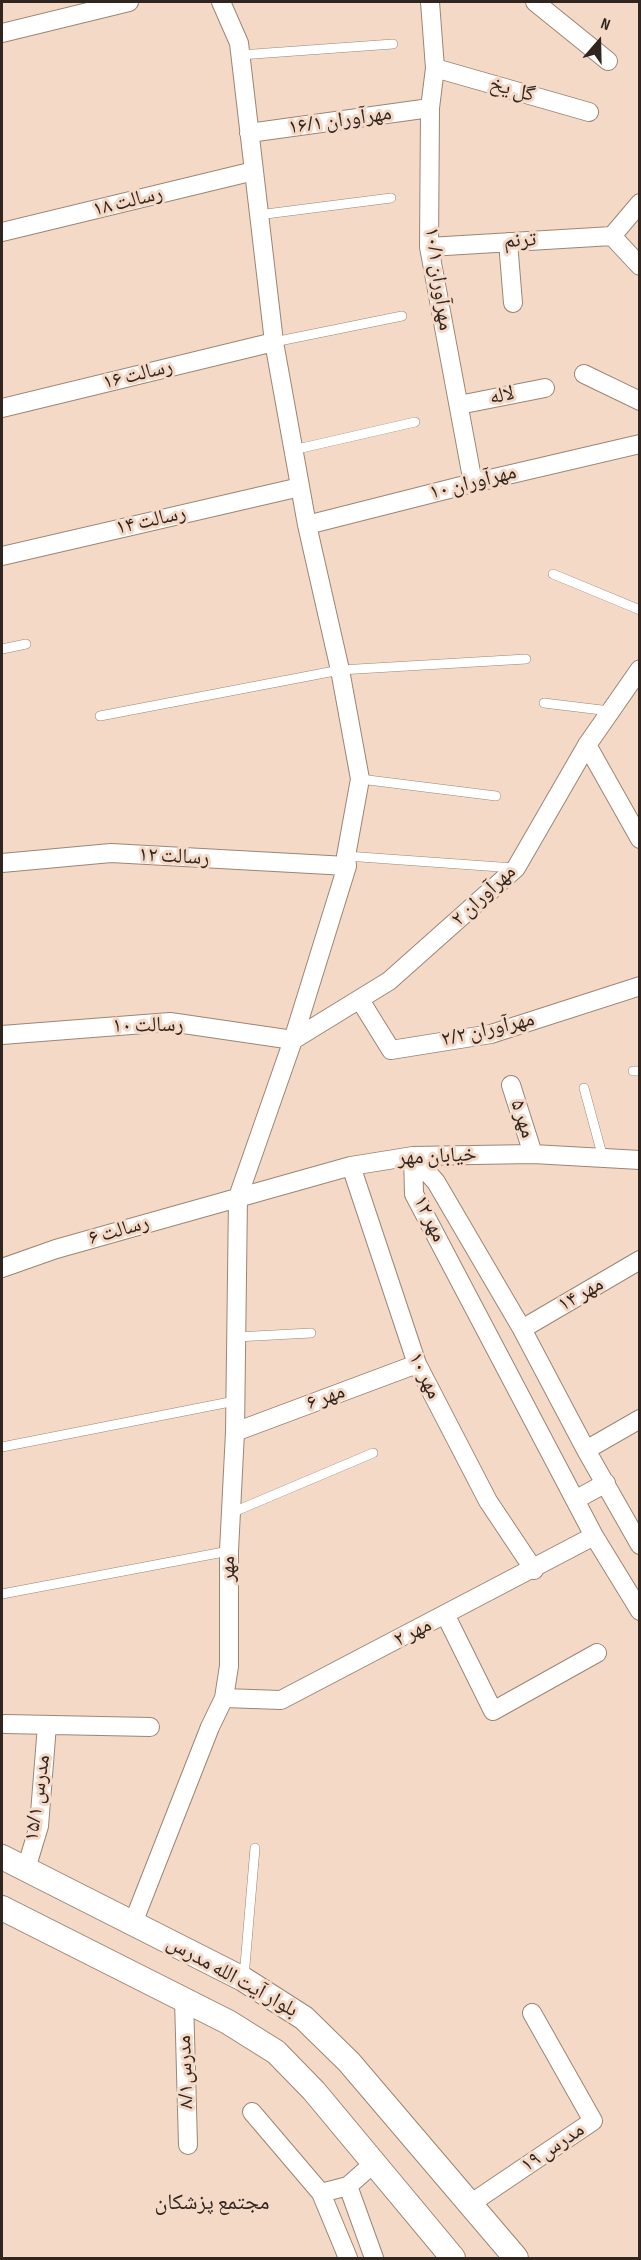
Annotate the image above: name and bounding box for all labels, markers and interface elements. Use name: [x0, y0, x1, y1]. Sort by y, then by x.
north arrow: [569, 12, 629, 72]
text: N: [598, 14, 613, 35]
street label: گل یخ: [487, 72, 537, 108]
street label: مهرآوران ۱۶/۱: [287, 101, 393, 141]
street label: رسالت ۱۸: [90, 181, 166, 223]
street label: مهرآوران ۱۰/۱: [418, 226, 458, 332]
street label: ترنم: [503, 227, 537, 255]
street label: رسالت ۱۶: [100, 354, 176, 396]
street label: لاله: [487, 381, 517, 411]
street label: مهرآوران ۱۰: [427, 460, 519, 506]
street label: رسالت ۱۴: [114, 501, 188, 541]
street label: رسالت ۱۲: [138, 843, 210, 871]
street label: مهرآوران ۲: [446, 860, 522, 932]
street label: مهرآوران ۲/۲: [439, 1007, 537, 1053]
street label: رسالت ۱۰: [112, 1013, 184, 1039]
street label: مهر ۵: [504, 1097, 540, 1141]
street label: خیابان مهر: [397, 1142, 477, 1172]
street label: مهر ۱۲: [407, 1192, 451, 1246]
street label: رسالت ۶: [86, 1210, 152, 1252]
street label: مهر ۱۴: [554, 1272, 608, 1318]
street label: مهر ۱۰: [402, 1349, 446, 1403]
street label: مهر ۶: [303, 1380, 349, 1416]
street label: مهر: [216, 1556, 242, 1582]
street label: مهر ۲: [390, 1613, 436, 1653]
street label: مدرس ۱۵/۱: [19, 1753, 57, 1843]
street label: بلوار آیت الله مدرس: [162, 1931, 302, 2023]
street label: مدرس۸/۱: [172, 2035, 200, 2109]
street label: مدرس ۱۹: [516, 2118, 590, 2178]
district label: مجتمع پزشکان: [154, 2190, 270, 2216]

